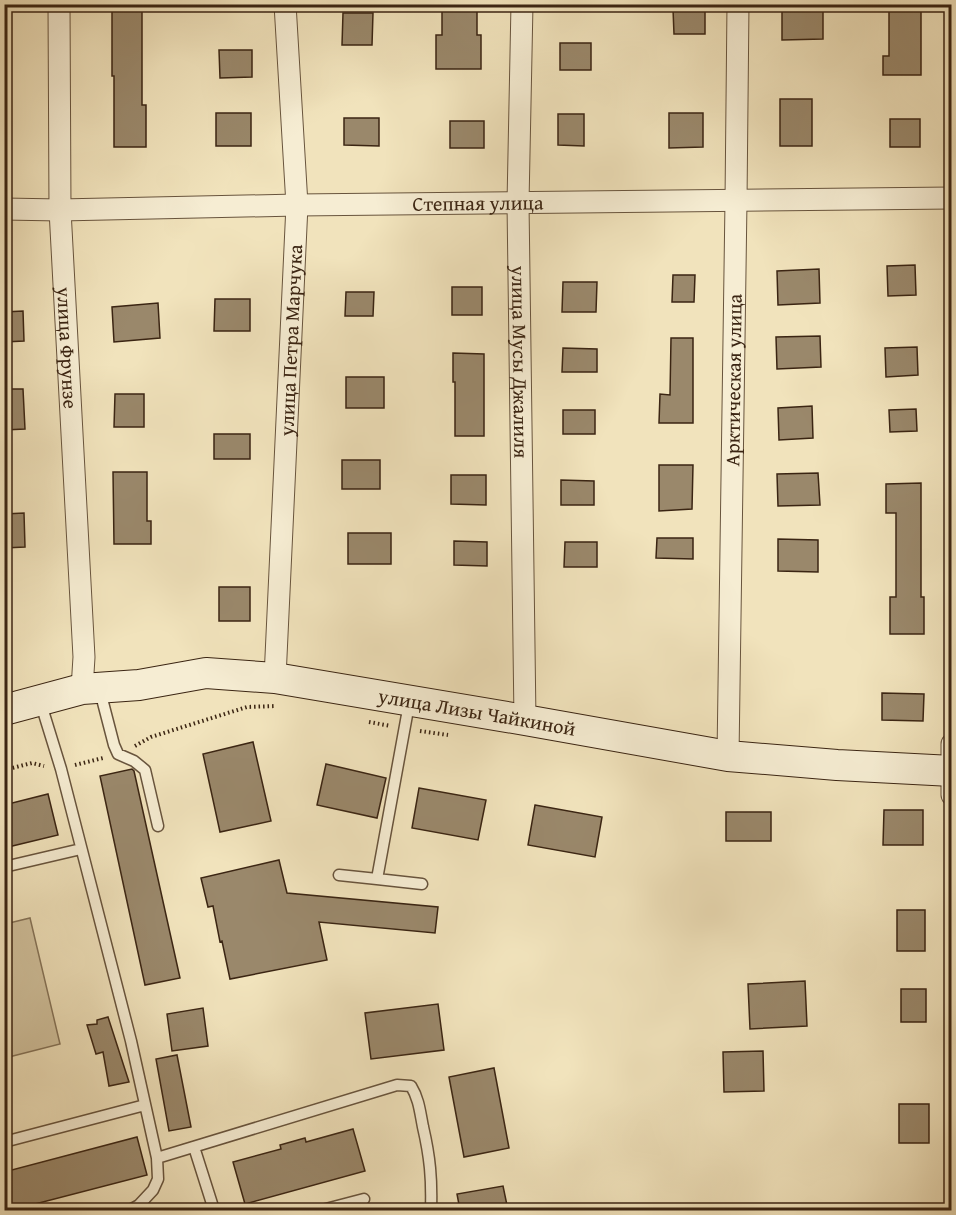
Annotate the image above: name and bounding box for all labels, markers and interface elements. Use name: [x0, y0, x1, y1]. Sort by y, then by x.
street label: Степная улица: [412, 187, 544, 218]
street label: улица Петра Марчука: [271, 243, 309, 438]
street label: улица Мусы Джалиля: [505, 264, 536, 458]
street label: улица Фрунзе: [50, 285, 86, 410]
street label: Арктическая улица: [717, 293, 749, 466]
street label: улица Лизы Чайкиной: [375, 680, 578, 743]

